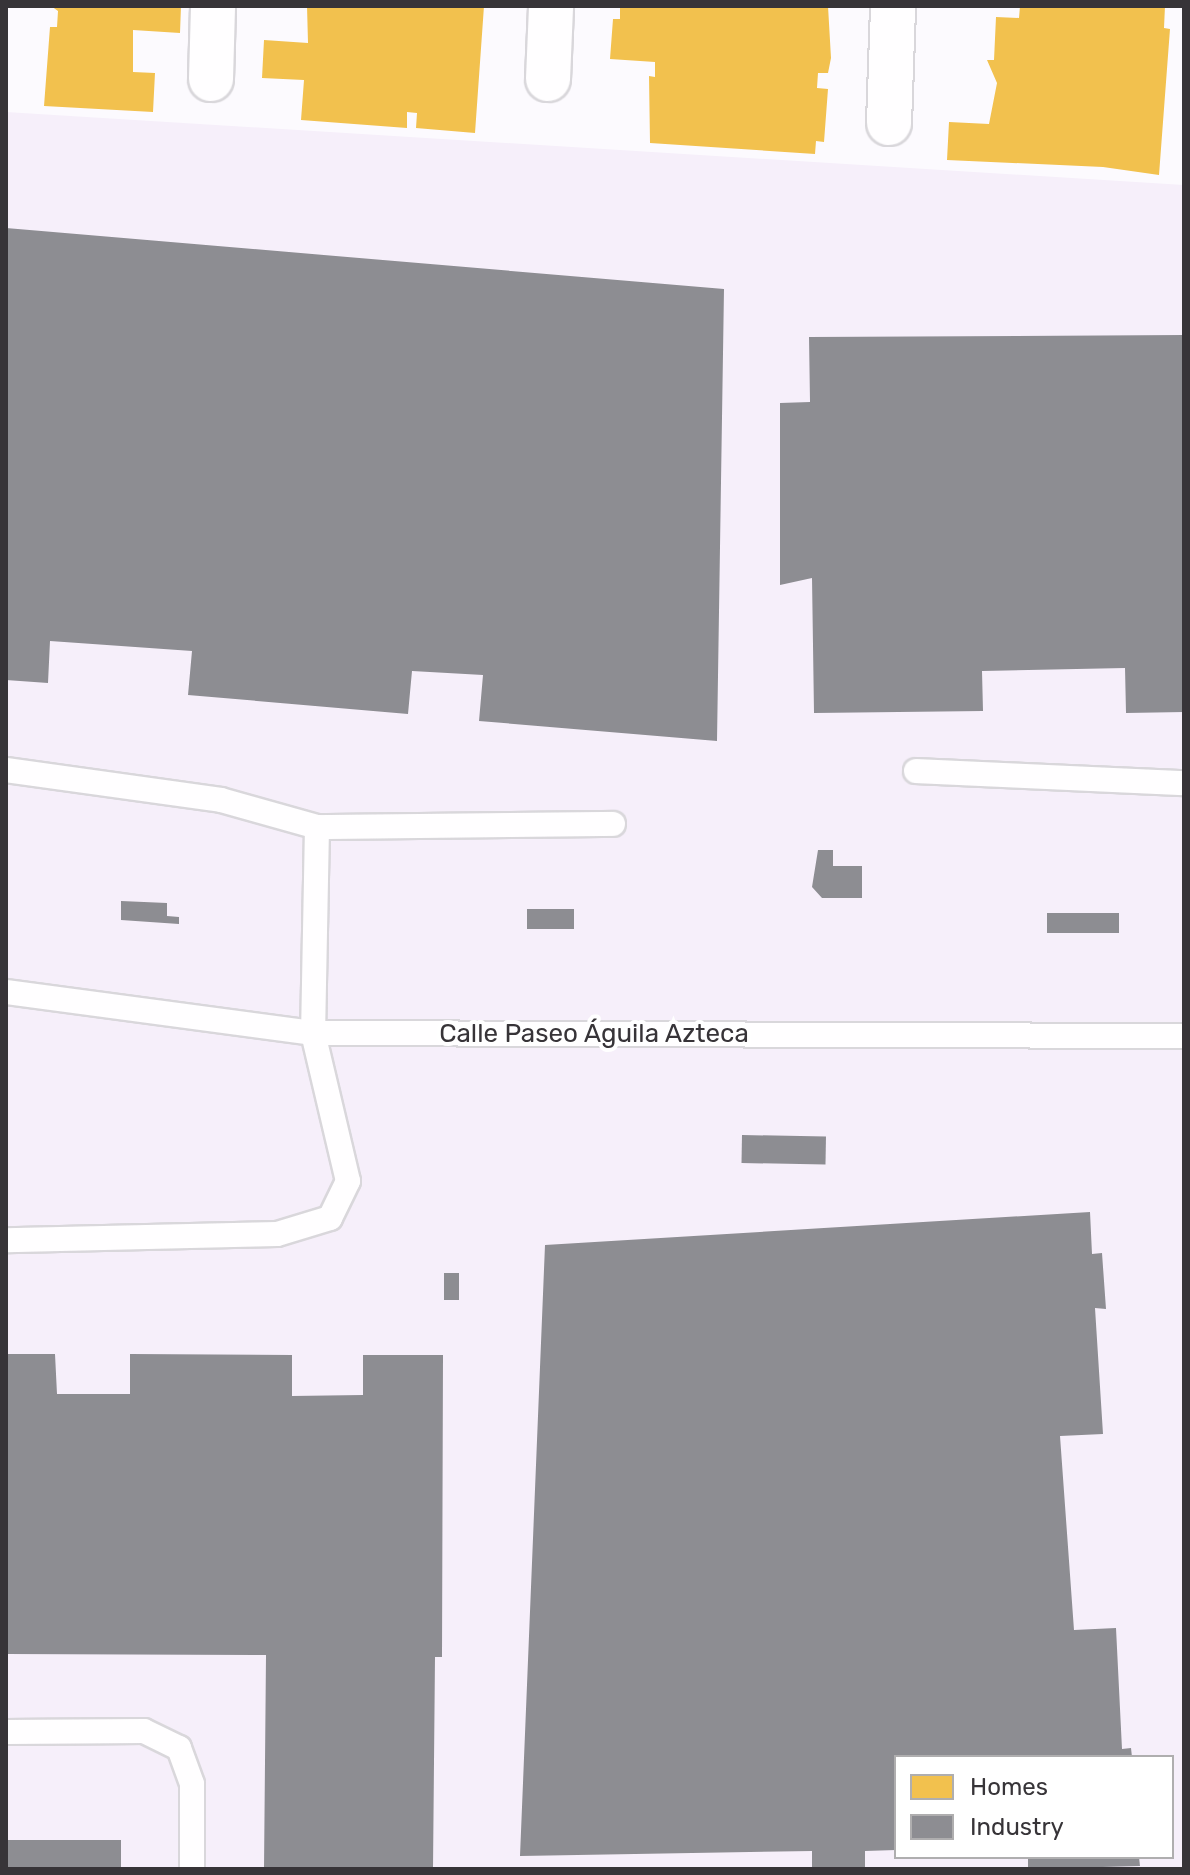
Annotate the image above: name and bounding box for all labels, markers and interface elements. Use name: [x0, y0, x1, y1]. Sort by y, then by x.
street label: Calle Paseo Águila Azteca: [439, 1018, 749, 1050]
legend: [894, 1755, 1174, 1859]
text: Homes: [970, 1773, 1048, 1801]
text: Industry: [970, 1813, 1064, 1841]

